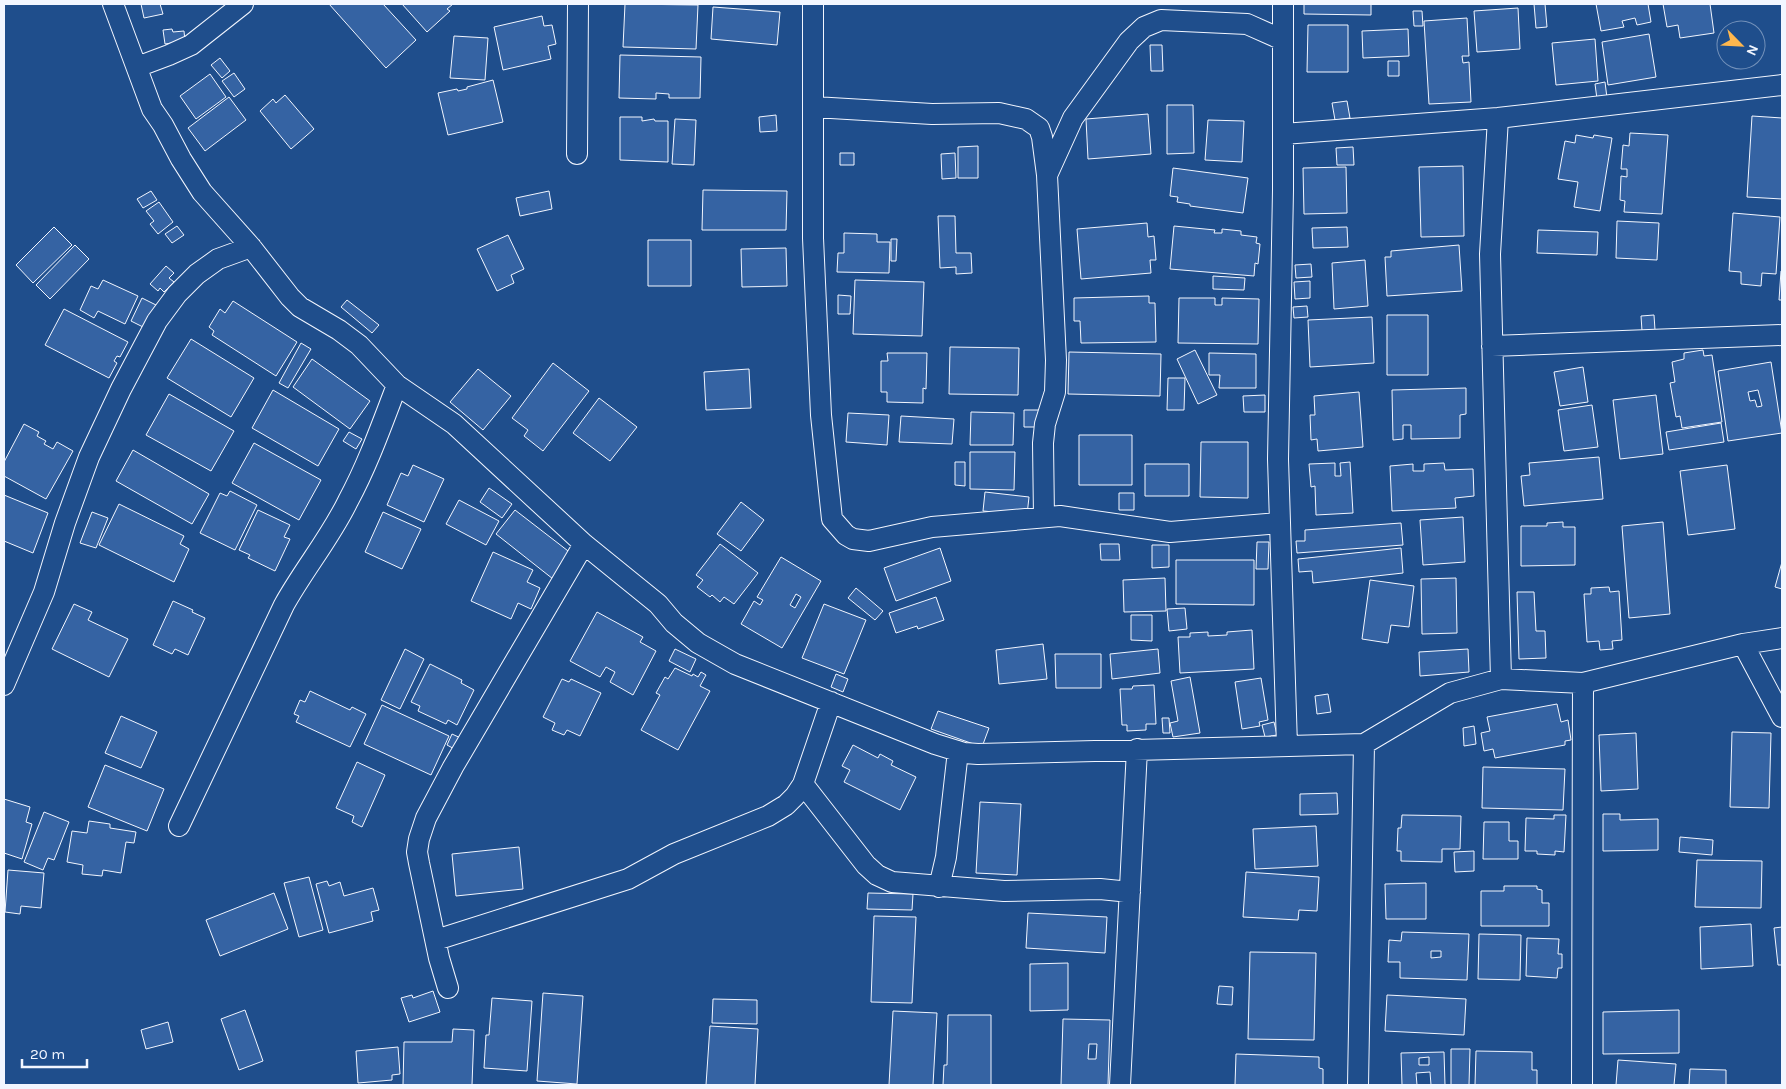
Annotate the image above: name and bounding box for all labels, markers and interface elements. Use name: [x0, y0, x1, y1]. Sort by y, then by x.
north arrow: [1716, 20, 1766, 70]
text: N: [1743, 42, 1762, 58]
scale bar: [22, 1036, 88, 1068]
text: 20 m: [30, 1045, 65, 1063]

